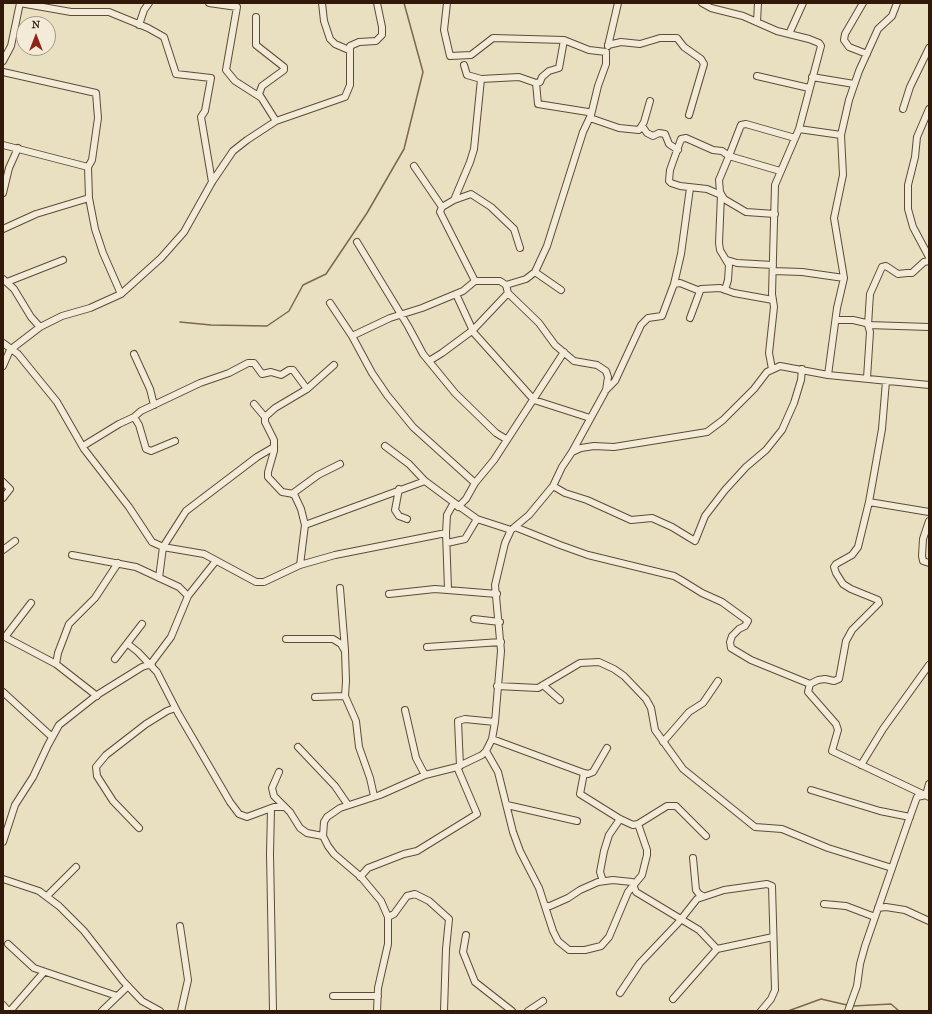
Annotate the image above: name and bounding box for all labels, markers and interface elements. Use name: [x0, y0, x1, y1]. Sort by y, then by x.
north arrow: [16, 16, 56, 56]
text: N: [32, 18, 40, 31]

